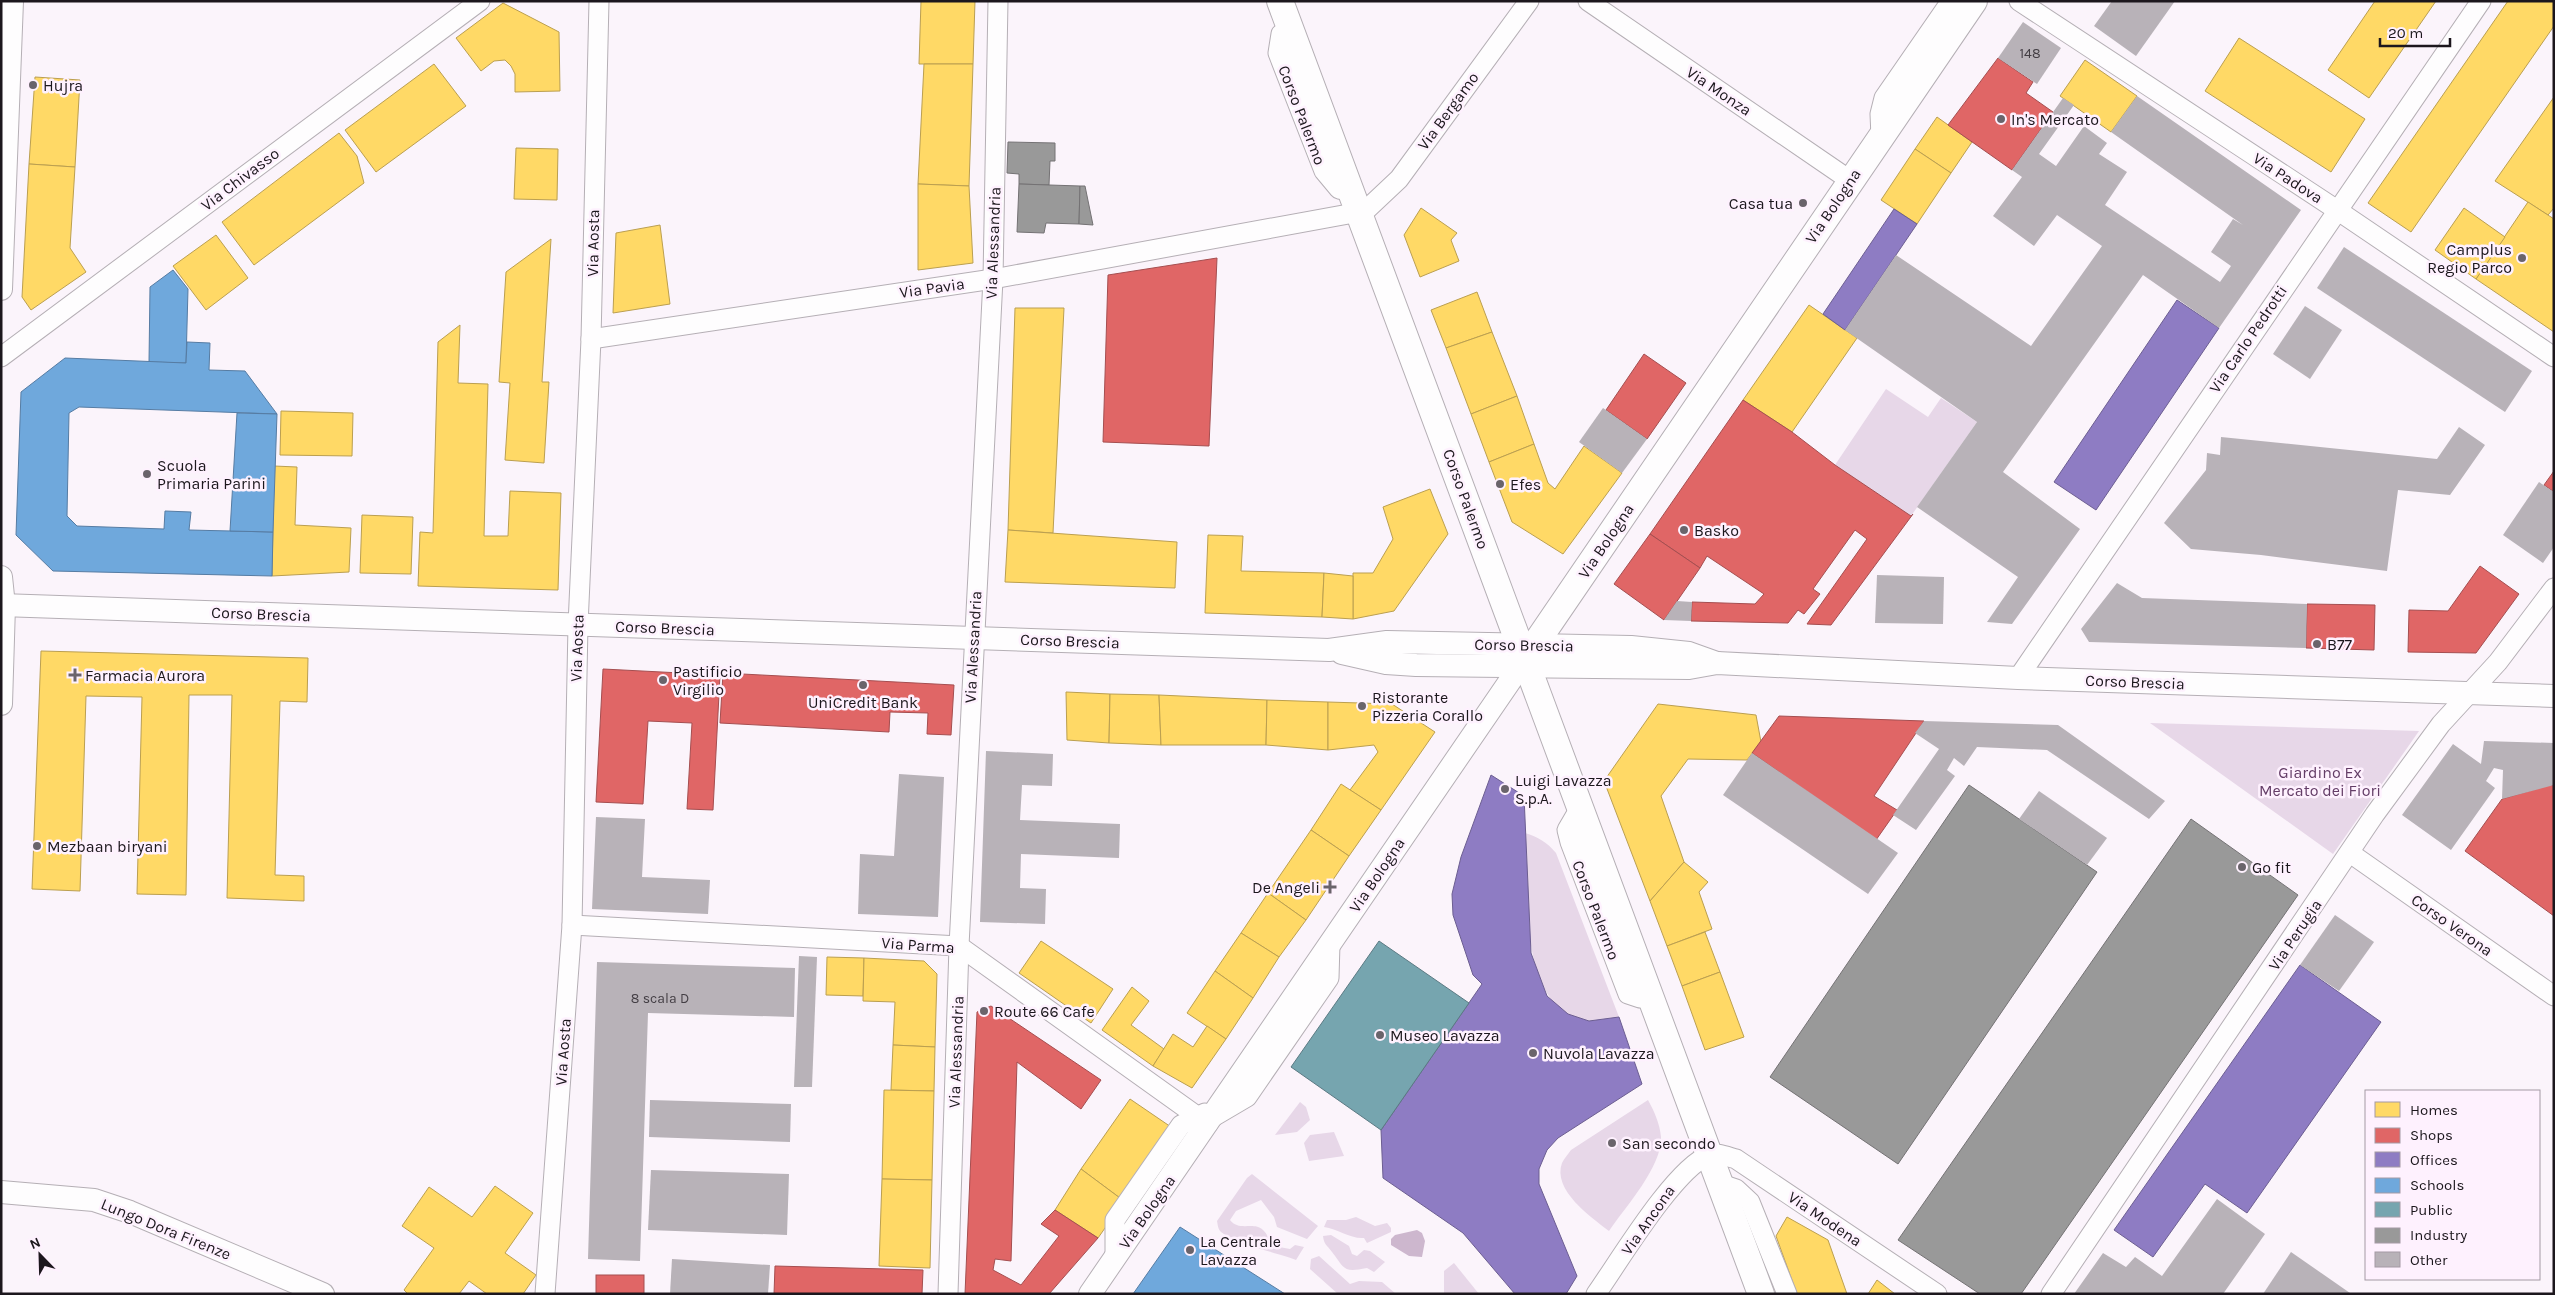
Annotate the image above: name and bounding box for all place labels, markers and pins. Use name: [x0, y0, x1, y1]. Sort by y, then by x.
place label: Hujra: [43, 76, 83, 95]
marker: Hujra: [27, 79, 39, 91]
place label: In's Mercato: [2011, 110, 2099, 129]
marker: In's Mercato: [1995, 113, 2007, 125]
place label: Casa tua: [1729, 194, 1793, 213]
marker: Casa tua: [1797, 197, 1809, 209]
place label: Camplus Regio Parco: [2427, 240, 2512, 277]
marker: Camplus Regio Parco: [2516, 252, 2528, 264]
place label: Scuola Primaria Parini: [157, 456, 266, 493]
marker: Scuola Primaria Parini: [141, 468, 153, 480]
place label: Efes: [1510, 475, 1541, 494]
marker: Efes: [1494, 478, 1506, 490]
place label: Basko: [1694, 521, 1739, 540]
marker: Basko: [1678, 524, 1690, 536]
place label: B77: [2327, 635, 2352, 654]
marker: B77: [2311, 638, 2323, 650]
place label: Pastificio Virgilio: [673, 662, 742, 699]
place label: Farmacia Aurora: [85, 666, 205, 685]
marker: Farmacia Aurora: [69, 669, 81, 681]
marker: Pastificio Virgilio: [657, 674, 669, 686]
marker: UniCredit Bank: [857, 679, 869, 691]
place label: Ristorante Pizzeria Corallo: [1372, 688, 1483, 725]
place label: UniCredit Bank: [808, 693, 918, 712]
marker: Ristorante Pizzeria Corallo: [1356, 700, 1368, 712]
place label: Luigi Lavazza S.p.A.: [1515, 771, 1612, 808]
marker: Luigi Lavazza S.p.A.: [1499, 783, 1511, 795]
place label: Mezbaan biryani: [47, 837, 168, 856]
marker: Mezbaan biryani: [31, 840, 43, 852]
place label: Go fit: [2252, 858, 2291, 877]
marker: Go fit: [2236, 861, 2248, 873]
place label: De Angeli: [1252, 878, 1320, 897]
marker: De Angeli: [1324, 881, 1336, 893]
place label: Route 66 Cafe: [994, 1002, 1095, 1021]
marker: Route 66 Cafe: [978, 1005, 990, 1017]
place label: Museo Lavazza: [1390, 1026, 1500, 1045]
marker: Museo Lavazza: [1374, 1029, 1386, 1041]
place label: Nuvola Lavazza: [1543, 1044, 1655, 1063]
marker: Nuvola Lavazza: [1527, 1047, 1539, 1059]
place label: San secondo: [1622, 1134, 1715, 1153]
marker: San secondo: [1606, 1137, 1618, 1149]
place label: La Centrale Lavazza: [1200, 1232, 1281, 1269]
marker: La Centrale Lavazza: [1184, 1244, 1196, 1256]

